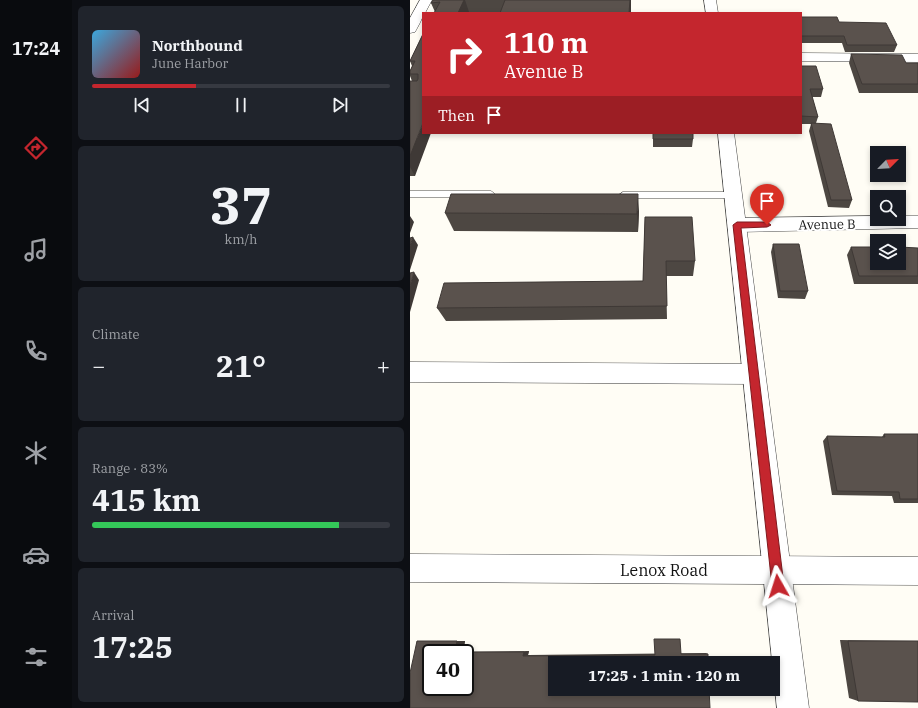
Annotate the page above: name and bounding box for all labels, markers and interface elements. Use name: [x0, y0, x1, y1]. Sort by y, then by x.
text: 110 m: [504, 24, 588, 61]
icon: right: [438, 28, 490, 80]
text: Northbound: [152, 36, 243, 55]
text: 17:24: [12, 37, 60, 60]
text: June Harbor: [152, 55, 228, 72]
text: Avenue B: [504, 60, 584, 83]
icon: previous: [131, 94, 153, 116]
icon: pause: [230, 94, 252, 116]
icon: next: [329, 94, 351, 116]
icon: arrive: [483, 104, 505, 126]
text: Then: [438, 106, 475, 125]
icon: directions: [22, 134, 50, 162]
north arrow: [870, 146, 906, 182]
map controls: [870, 146, 906, 270]
text: 37: [210, 171, 272, 238]
pin: [750, 184, 784, 225]
icon: arrive: [756, 190, 778, 212]
button: search: [870, 190, 906, 226]
street label: Avenue B: [798, 216, 856, 233]
text: km/h: [225, 231, 257, 248]
button: layers: [870, 234, 906, 270]
icon: music: [22, 236, 50, 264]
text: Climate: [92, 326, 139, 343]
icon: phone: [22, 337, 50, 365]
text: 21°: [216, 346, 266, 385]
text: −: [92, 351, 105, 380]
text: +: [377, 351, 390, 380]
icon: climate: [22, 439, 50, 467]
text: Range · 83%: [92, 460, 168, 477]
text: 415 km: [92, 480, 201, 519]
icon: car: [22, 541, 50, 569]
street label: Lenox Road: [620, 560, 708, 580]
position arrow: [757, 565, 799, 607]
text: Arrival: [92, 607, 134, 624]
text: 17:25: [92, 627, 173, 666]
icon: filters: [22, 643, 50, 671]
speed limit sign: 40: [422, 644, 474, 696]
text: 17:25 · 1 min · 120 m: [588, 666, 740, 685]

